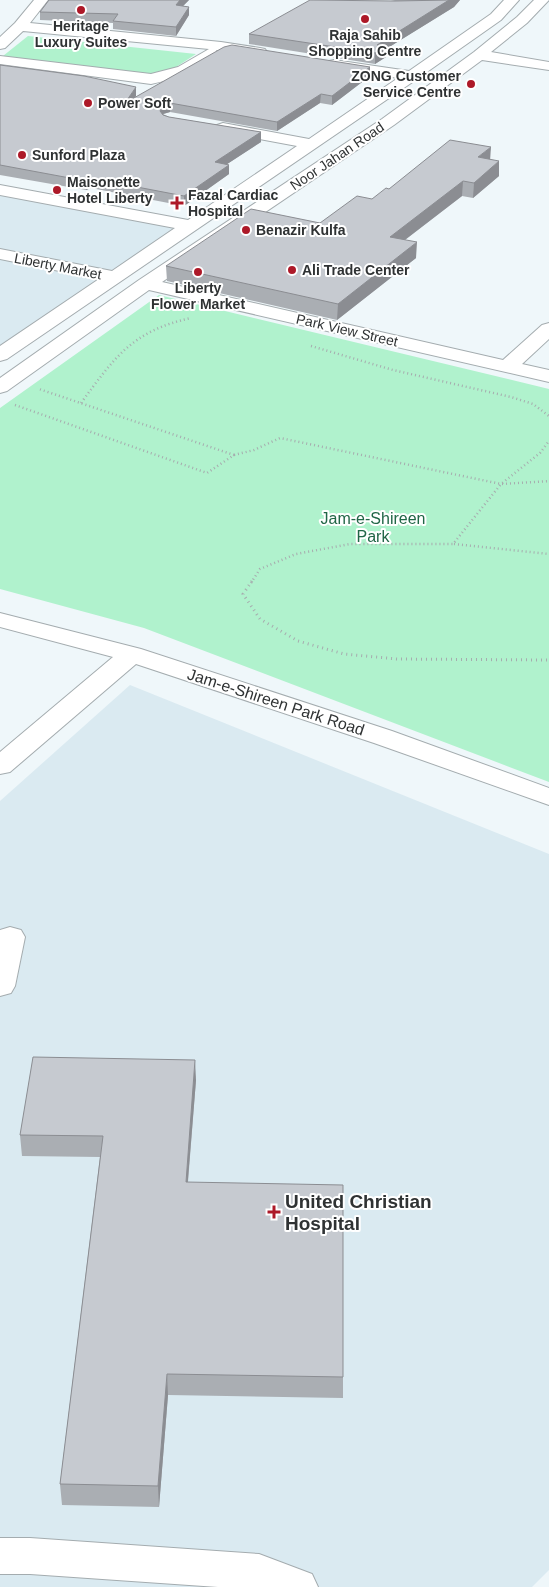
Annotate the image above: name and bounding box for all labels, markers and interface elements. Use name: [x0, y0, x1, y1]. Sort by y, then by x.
marker: Heritage Luxury Suites: [75, 4, 87, 16]
marker: Raja Sahib Shopping Centre: [359, 13, 371, 25]
place label: Heritage Luxury Suites: [35, 18, 127, 50]
place label: Raja Sahib Shopping Centre: [309, 27, 422, 59]
place label: ZONG Customer Service Centre: [351, 68, 462, 100]
marker: ZONG Customer Service Centre: [465, 78, 477, 90]
place label: Power Soft: [98, 95, 171, 111]
marker: Power Soft: [82, 97, 94, 109]
street label: Noor Jahan Road: [287, 119, 387, 193]
place label: Sunford Plaza: [32, 147, 126, 163]
marker: Sunford Plaza: [16, 149, 28, 161]
place label: Maisonette Hotel Liberty: [67, 174, 153, 206]
marker: Maisonette Hotel Liberty: [51, 184, 63, 196]
place label: Fazal Cardiac Hospital: [188, 187, 278, 219]
marker: Fazal Cardiac Hospital: [170, 196, 184, 210]
place label: Benazir Kulfa: [256, 222, 346, 238]
marker: Benazir Kulfa: [240, 224, 252, 236]
street label: Liberty Market: [13, 250, 103, 282]
place label: Ali Trade Center: [302, 262, 410, 278]
marker: Ali Trade Center: [286, 264, 298, 276]
marker: Liberty Flower Market: [192, 266, 204, 278]
place label: Liberty Flower Market: [151, 280, 245, 312]
street label: Park View Street: [295, 311, 400, 350]
park label: Jam-e-Shireen Park: [321, 510, 425, 545]
street label: Jam-e-Shireen Park Road: [185, 665, 367, 739]
place label: United Christian Hospital: [285, 1191, 432, 1234]
marker: United Christian Hospital: [267, 1205, 281, 1219]

